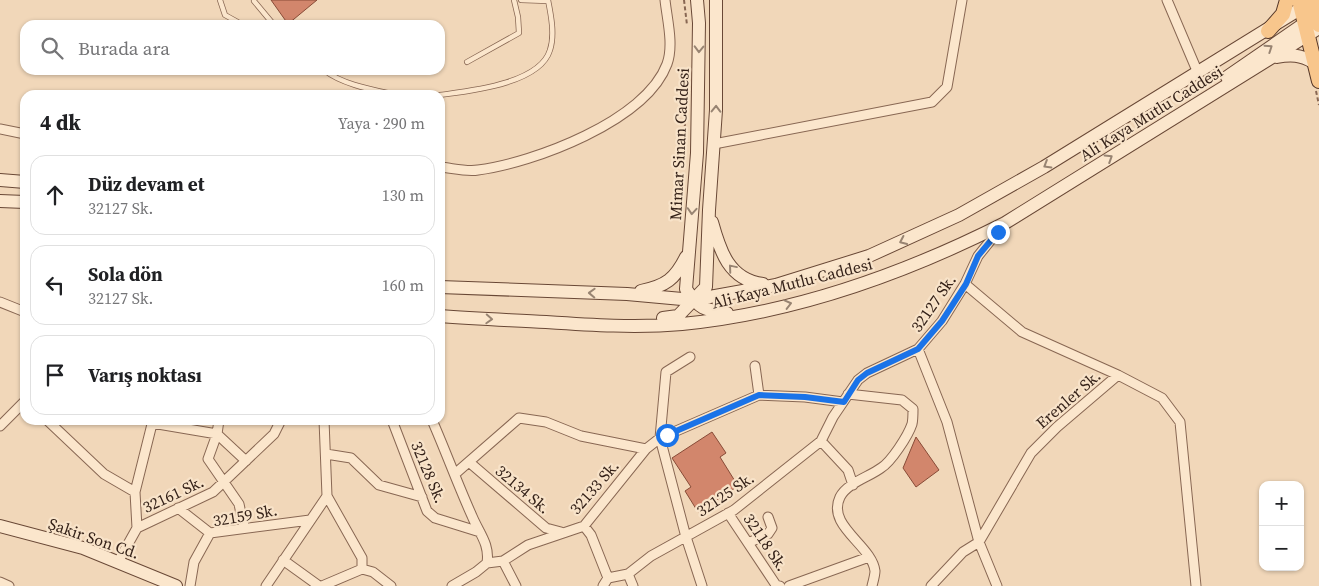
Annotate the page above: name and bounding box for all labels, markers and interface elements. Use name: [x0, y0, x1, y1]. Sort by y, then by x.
search box: [20, 20, 445, 75]
icon: search: [38, 34, 66, 62]
text: Burada ara: [78, 35, 170, 61]
one-way arrow: [1263, 44, 1272, 54]
one-way arrow: [694, 45, 704, 53]
street label: Ali Kaya Mutlu Caddesi: [1075, 60, 1227, 166]
street label: Mimar Sinan Caddesi: [664, 67, 694, 221]
one-way arrow: [711, 105, 721, 112]
text: 4 dk: [40, 108, 81, 137]
text: Yaya · 290 m: [338, 112, 425, 134]
one-way arrow: [1104, 154, 1113, 164]
one-way arrow: [1043, 159, 1052, 169]
text: Düz devam et: [88, 171, 205, 197]
icon: ahead: [41, 181, 69, 209]
text: 130 m: [382, 184, 424, 206]
text: 32127 Sk.: [88, 197, 153, 219]
one-way arrow: [687, 207, 698, 215]
route end: [987, 221, 1010, 244]
one-way arrow: [899, 234, 908, 245]
street label: Ali Kaya Mutlu Caddesi: [709, 252, 875, 314]
text: Sola dön: [88, 261, 163, 287]
one-way arrow: [729, 265, 738, 274]
street label: 32127 Sk.: [905, 270, 961, 336]
icon: left: [41, 271, 69, 299]
text: 160 m: [382, 274, 424, 296]
text: 32127 Sk.: [88, 287, 153, 309]
one-way arrow: [588, 288, 596, 298]
one-way arrow: [784, 299, 793, 310]
one-way arrow: [485, 314, 493, 325]
icon: arrive: [41, 361, 69, 389]
text: Varış noktası: [88, 362, 202, 388]
street label: Erenler Sk.: [1031, 365, 1105, 433]
route start: [656, 424, 679, 447]
street label: 32128 Sk.: [406, 438, 452, 506]
street label: 32133 Sk.: [564, 455, 624, 519]
street label: 32134 Sk.: [491, 460, 555, 518]
street label: 32125 Sk.: [692, 467, 758, 521]
street label: 32161 Sk.: [139, 470, 207, 518]
map controls: [1259, 481, 1304, 571]
button: +: [1259, 481, 1304, 526]
street label: 32159 Sk.: [211, 498, 279, 532]
street label: 32118 Sk.: [739, 509, 793, 575]
street label: Şakir Son Cd.: [46, 512, 142, 564]
button: −: [1259, 526, 1304, 571]

